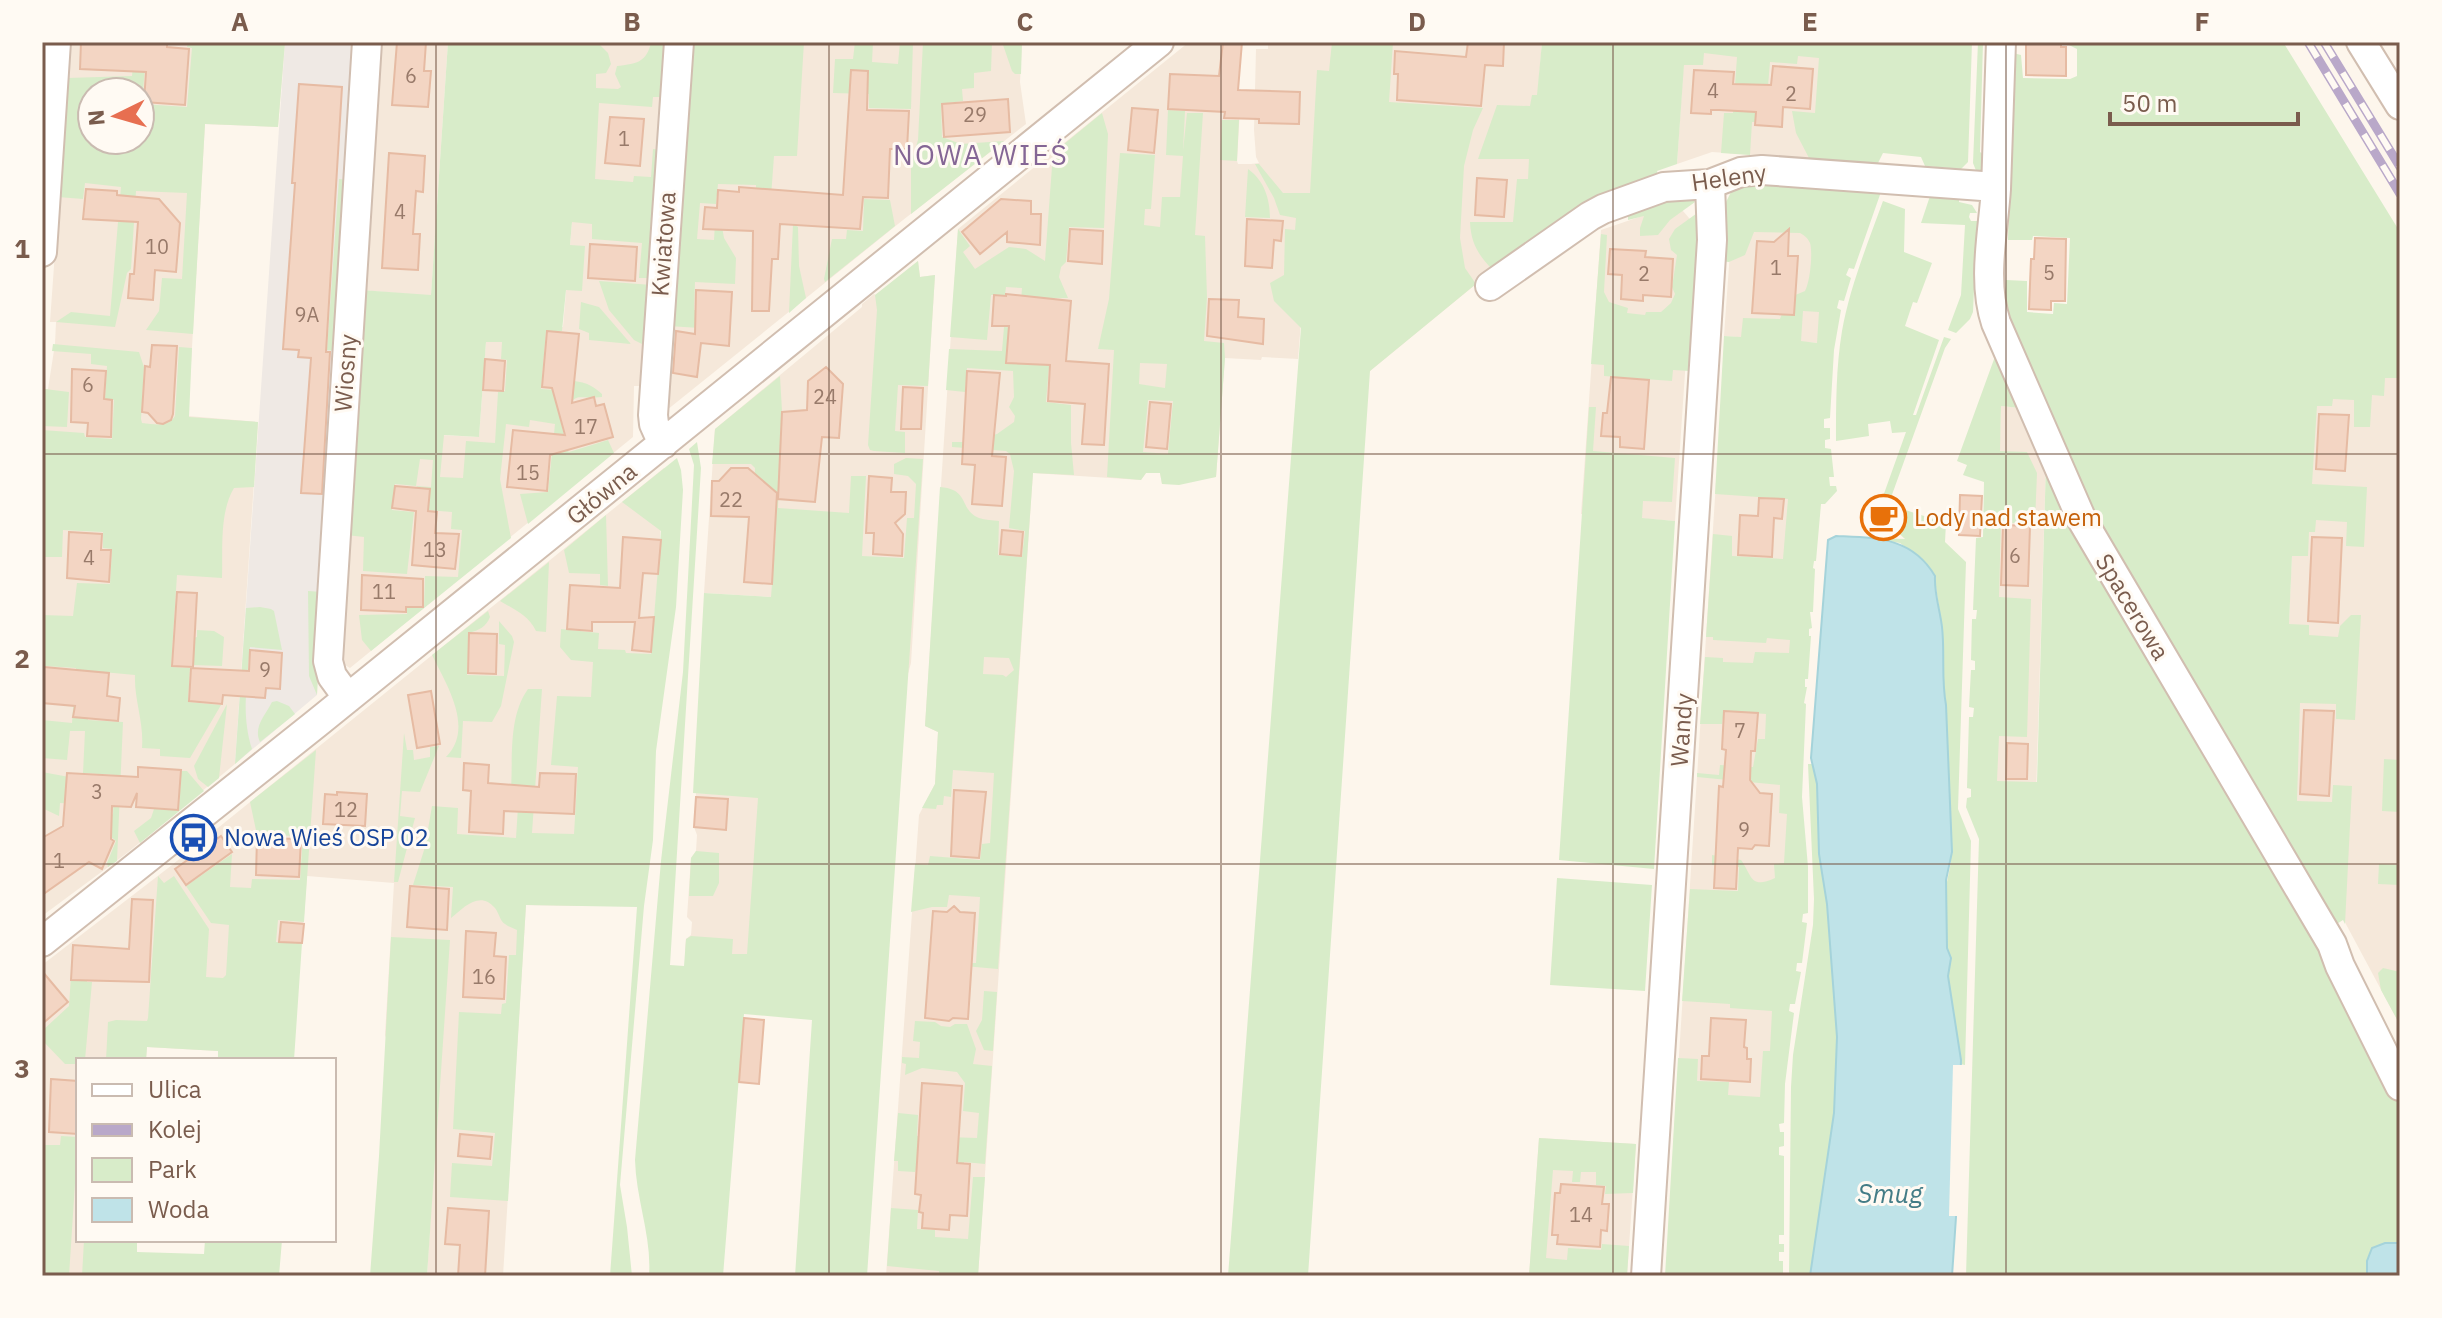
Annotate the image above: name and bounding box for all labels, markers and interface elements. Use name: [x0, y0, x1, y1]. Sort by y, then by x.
text: A: [231, 4, 249, 38]
text: B: [623, 4, 641, 38]
text: C: [1017, 4, 1034, 38]
text: D: [1408, 4, 1426, 38]
text: E: [1802, 4, 1818, 38]
text: F: [2194, 4, 2210, 38]
house number: 6: [405, 62, 417, 89]
north arrow: [76, 76, 156, 156]
scale bar: [2110, 76, 2298, 126]
house number: 4: [1707, 77, 1719, 104]
house number: 2: [1785, 80, 1797, 107]
text: 50 m: [2122, 87, 2177, 119]
house number: 29: [963, 101, 987, 128]
text: N: [80, 109, 111, 127]
house number: 1: [618, 125, 630, 152]
district label: NOWA WIEŚ: [893, 136, 1069, 173]
street label: Heleny: [1689, 156, 1768, 198]
street label: Kwiatowa: [643, 190, 683, 297]
house number: 4: [394, 198, 406, 225]
text: 1: [14, 231, 30, 265]
house number: 10: [145, 233, 169, 260]
house number: 1: [1770, 254, 1782, 281]
house number: 5: [2043, 259, 2055, 286]
house number: 2: [1638, 260, 1650, 287]
house number: 9A: [295, 301, 320, 328]
street label: Wiosny: [326, 333, 364, 413]
house number: 6: [82, 371, 94, 398]
house number: 24: [813, 383, 837, 410]
house number: 17: [574, 413, 598, 440]
street label: Główna: [560, 455, 643, 531]
house number: 15: [516, 459, 540, 486]
house number: 22: [719, 486, 743, 513]
cafe icon: Lody nad stawem: [1859, 494, 1907, 542]
place label: Lody nad stawem: [1914, 501, 2102, 533]
house number: 13: [423, 536, 447, 563]
house number: 6: [2009, 542, 2021, 569]
house number: 4: [83, 544, 95, 571]
street label: Spacerowa: [2089, 547, 2177, 666]
house number: 11: [372, 578, 396, 605]
text: 2: [14, 641, 30, 675]
house number: 9: [259, 656, 271, 683]
street label: Wandy: [1662, 692, 1700, 768]
house number: 7: [1734, 717, 1746, 744]
house number: 3: [91, 778, 103, 805]
house number: 12: [334, 796, 358, 823]
bus stop icon: Nowa Wieś OSP 02: [169, 814, 217, 862]
house number: 9: [1738, 816, 1750, 843]
place label: Nowa Wieś OSP 02: [224, 821, 429, 853]
house number: 1: [53, 847, 65, 874]
house number: 16: [472, 963, 496, 990]
text: 3: [14, 1051, 30, 1085]
legend: [76, 1058, 336, 1242]
text: Ulica: [148, 1073, 202, 1105]
text: Kolej: [148, 1113, 202, 1145]
text: Park: [148, 1153, 197, 1185]
water label: Smug: [1858, 1176, 1924, 1210]
text: Woda: [148, 1193, 209, 1225]
house number: 14: [1569, 1201, 1593, 1228]

